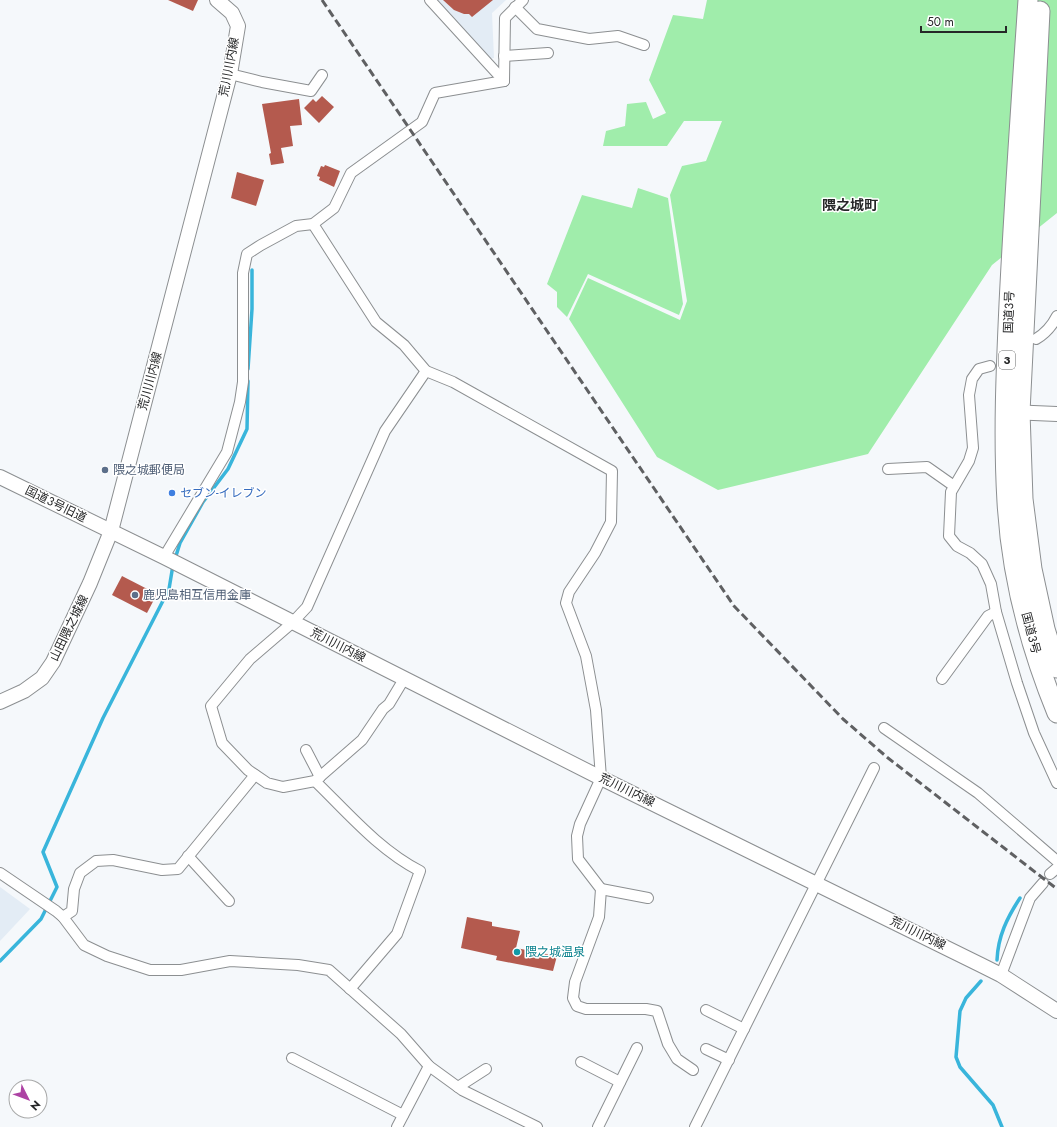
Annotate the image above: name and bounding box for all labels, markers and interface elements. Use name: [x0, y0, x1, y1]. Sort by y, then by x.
scale bar: [921, 8, 1006, 34]
text: 50 m: [927, 13, 954, 31]
street label: 荒川川内線: [214, 36, 244, 98]
district label: 隈之城町: [822, 195, 878, 215]
street label: 国道3号: [999, 290, 1019, 334]
street label: 荒川川内線: [134, 350, 166, 412]
road number: 3: [999, 351, 1015, 369]
place label: 隈之城郵便局: [113, 461, 185, 479]
marker: 隈之城郵便局: [100, 465, 110, 475]
street label: 国道3号旧道: [22, 481, 90, 527]
place label: セブン-イレブン: [180, 484, 267, 502]
marker: セブン-イレブン: [167, 488, 177, 498]
place label: 鹿児島相互信用金庫: [143, 586, 251, 604]
marker: 鹿児島相互信用金庫: [130, 590, 140, 600]
street label: 山田隈之城線: [45, 592, 93, 664]
street label: 国道3号: [1017, 610, 1045, 656]
street label: 荒川川内線: [307, 623, 369, 667]
street label: 荒川川内線: [596, 769, 658, 811]
street label: 荒川川内線: [887, 912, 949, 954]
place label: 隈之城温泉: [525, 943, 585, 961]
marker: 隈之城温泉: [512, 947, 522, 957]
north arrow: [8, 1079, 48, 1119]
text: N: [27, 1097, 44, 1114]

